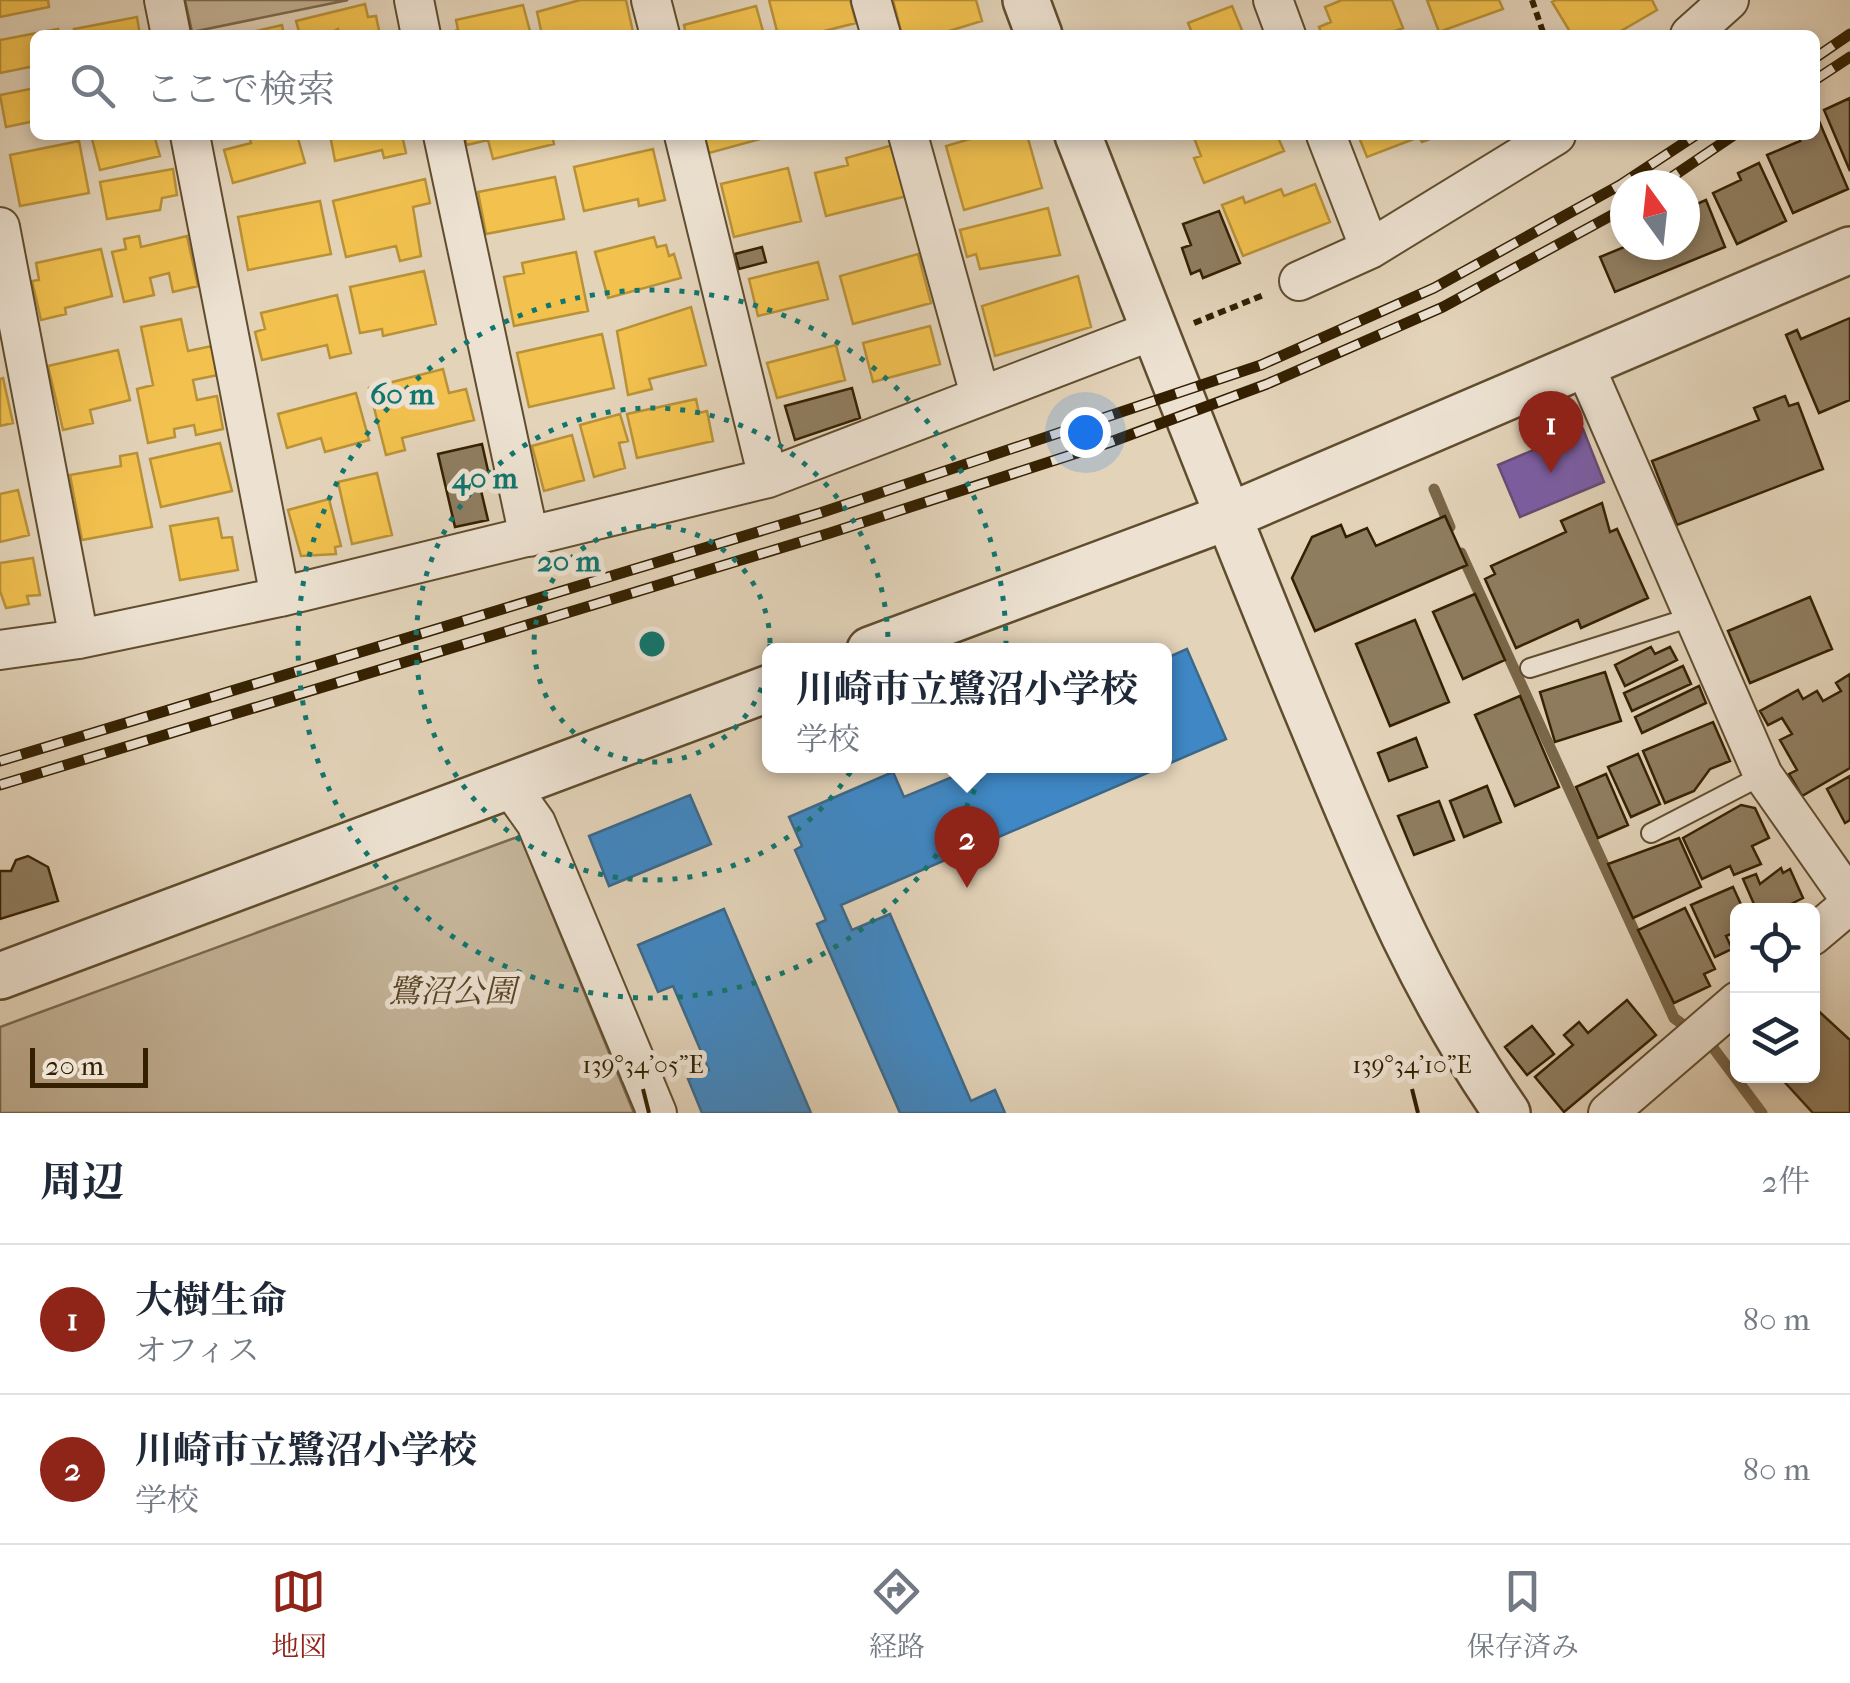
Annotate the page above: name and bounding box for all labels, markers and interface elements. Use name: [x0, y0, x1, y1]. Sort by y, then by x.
search box: [30, 30, 1820, 140]
icon: search: [65, 58, 120, 113]
text: ここで検索: [145, 67, 335, 112]
north arrow: [1610, 170, 1700, 260]
text: 60 m: [370, 377, 435, 412]
pin: 1: [1518, 390, 1584, 473]
your location: [1060, 407, 1111, 458]
text: 40 m: [451, 461, 519, 497]
text: 20 m: [537, 544, 602, 579]
centre of rings: [634, 626, 670, 662]
popup: [762, 643, 1172, 773]
text: 川崎市立鷺沼小学校: [796, 667, 1138, 712]
text: 学校: [796, 721, 860, 758]
pin: 2: [934, 806, 1000, 888]
map controls: [1730, 903, 1820, 1083]
button: locate: [1730, 903, 1820, 993]
park label: 鷺沼公園: [388, 973, 521, 1010]
button: layers: [1730, 993, 1820, 1083]
scale bar: [30, 1043, 148, 1088]
text: 20 m: [45, 1049, 104, 1082]
text: 139°34'05"E: [582, 1050, 704, 1079]
text: 139°34'10"E: [1352, 1050, 1472, 1079]
text: 周辺: [40, 1158, 124, 1207]
text: 2件: [1762, 1163, 1810, 1200]
text: 大樹生命: [135, 1278, 287, 1323]
text: 1: [67, 1301, 78, 1338]
text: 80 m: [1743, 1301, 1810, 1338]
text: オフィス: [135, 1332, 259, 1369]
text: 川崎市立鷺沼小学校: [135, 1428, 477, 1473]
text: 2: [64, 1451, 81, 1488]
text: 80 m: [1743, 1451, 1810, 1488]
text: 学校: [135, 1482, 199, 1519]
tab: 地図: [271, 1564, 327, 1664]
tab: 経路: [869, 1564, 925, 1664]
tab: 保存済み: [1467, 1564, 1579, 1664]

